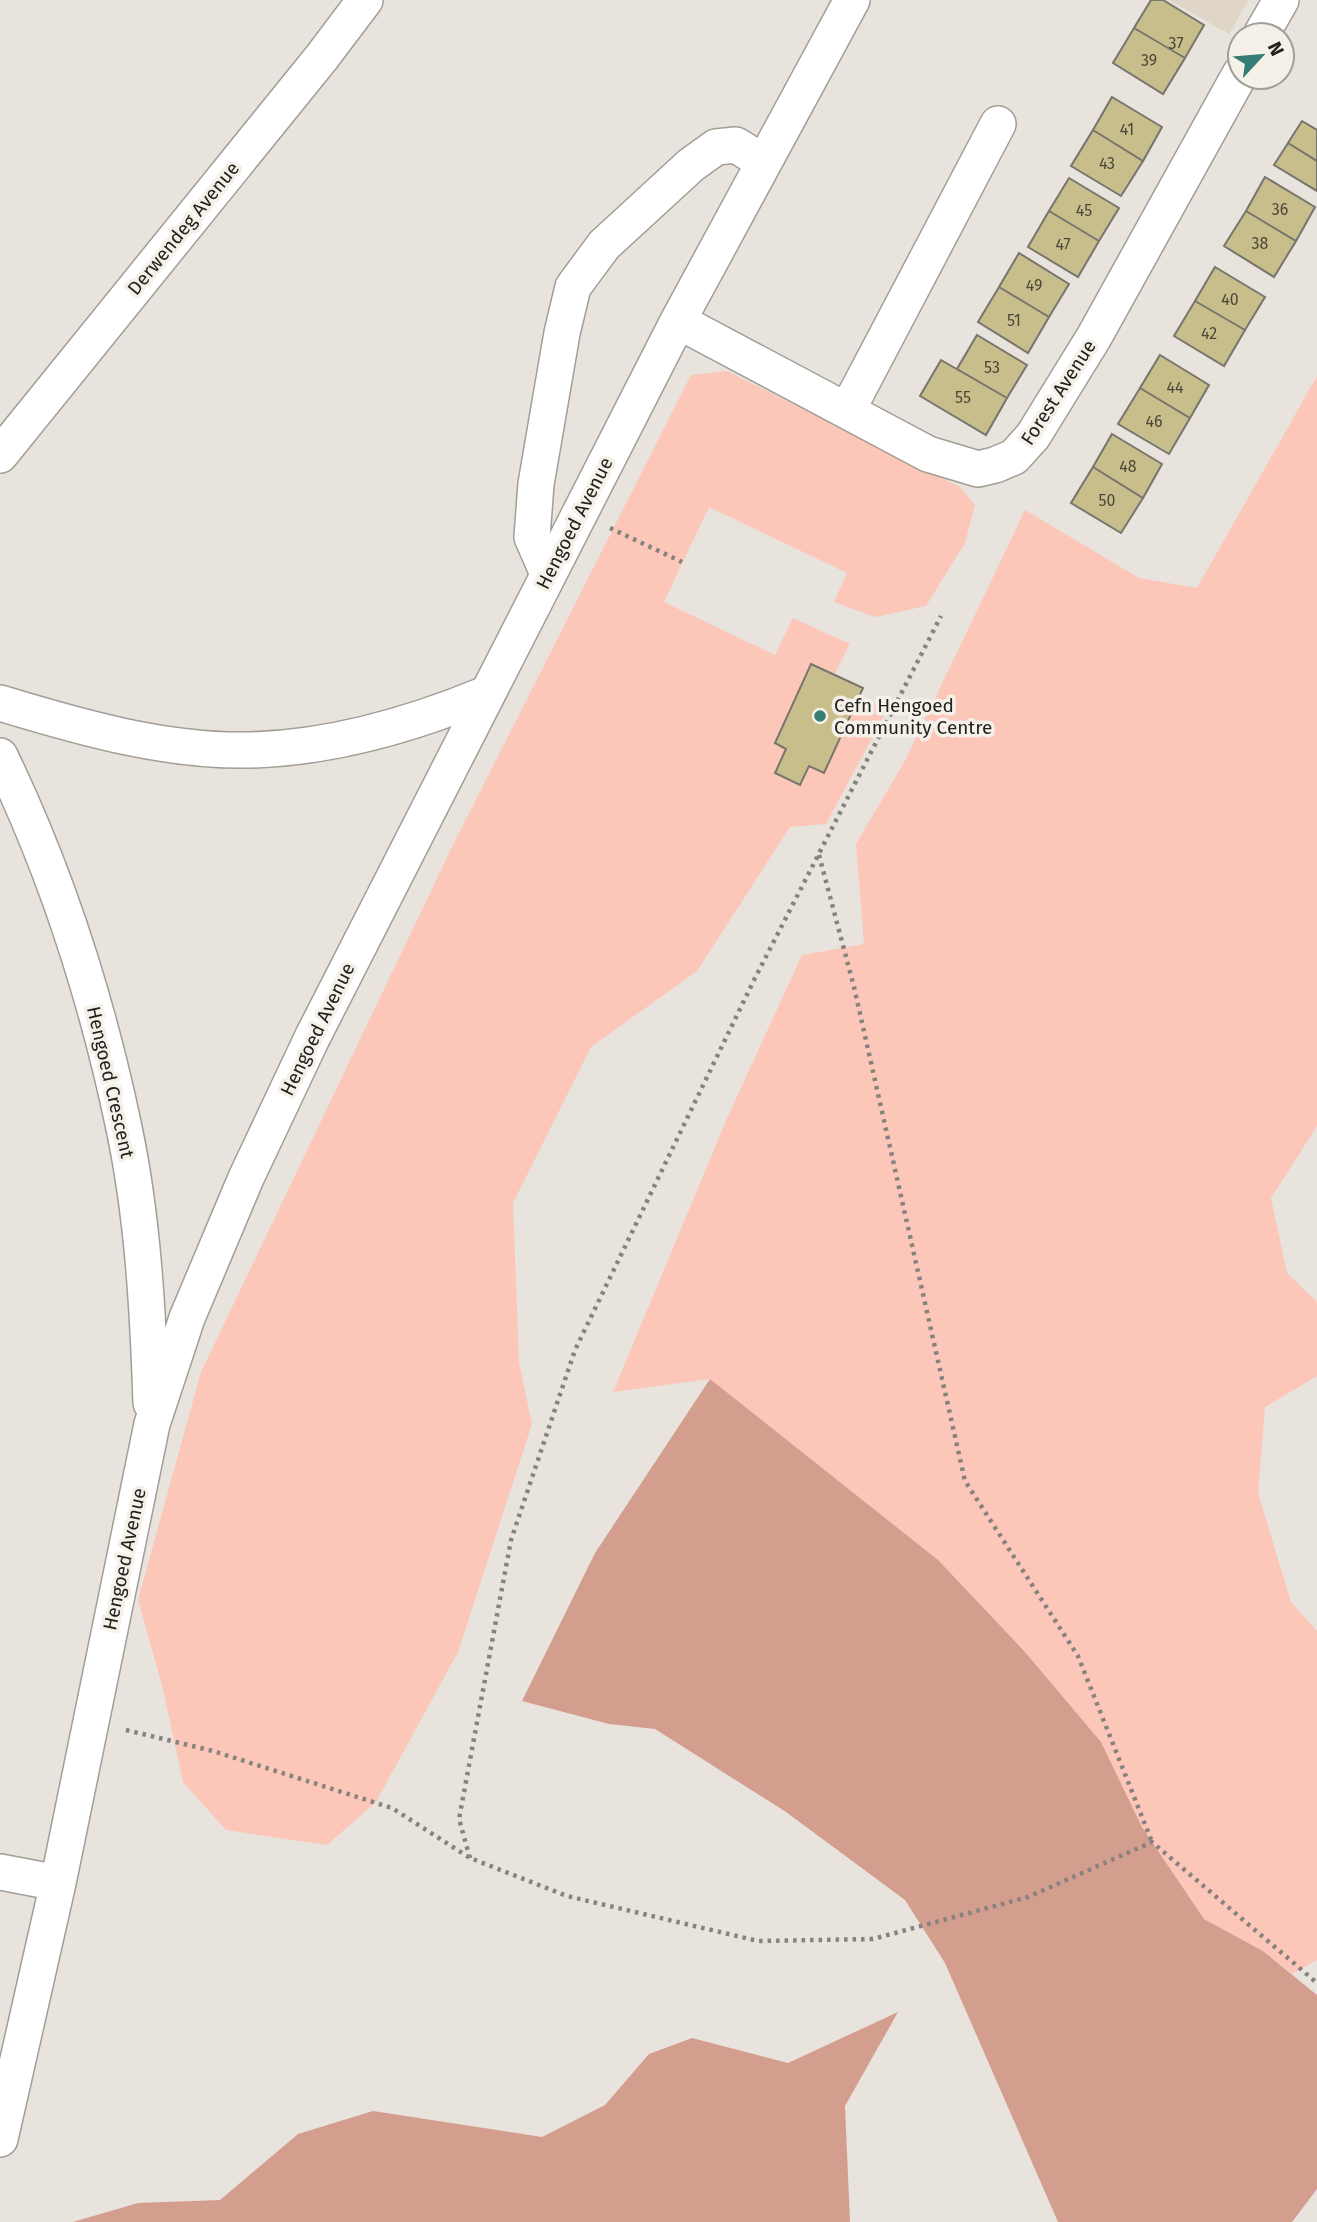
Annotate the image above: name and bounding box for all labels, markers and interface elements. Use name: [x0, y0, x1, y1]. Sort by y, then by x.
north arrow: [1226, 21, 1296, 91]
house number: 37: [1168, 34, 1184, 53]
text: N: [1263, 38, 1289, 59]
house number: 39: [1141, 51, 1157, 70]
house number: 41: [1120, 120, 1134, 139]
house number: 43: [1099, 154, 1115, 173]
street label: Derwendeg Avenue: [123, 157, 244, 300]
house number: 36: [1272, 200, 1288, 219]
house number: 45: [1076, 201, 1092, 220]
house number: 38: [1252, 234, 1269, 253]
house number: 47: [1055, 235, 1071, 254]
house number: 49: [1026, 276, 1042, 295]
house number: 40: [1221, 290, 1239, 309]
house number: 51: [1007, 311, 1021, 330]
house number: 42: [1201, 324, 1217, 343]
street label: Forest Avenue: [1016, 335, 1101, 449]
house number: 53: [984, 358, 1000, 377]
house number: 44: [1166, 378, 1184, 397]
house number: 55: [955, 388, 971, 407]
house number: 46: [1145, 412, 1163, 431]
street label: Hengoed Avenue: [531, 453, 618, 593]
house number: 48: [1119, 457, 1137, 476]
house number: 50: [1099, 491, 1116, 510]
place label: Cefn Hengoed Community Centre: [834, 694, 992, 739]
marker: Cefn Hengoed Community Centre: [812, 708, 828, 724]
street label: Hengoed Avenue: [275, 959, 360, 1099]
street label: Hengoed Crescent: [82, 1004, 139, 1160]
street label: Hengoed Avenue: [98, 1486, 151, 1632]

